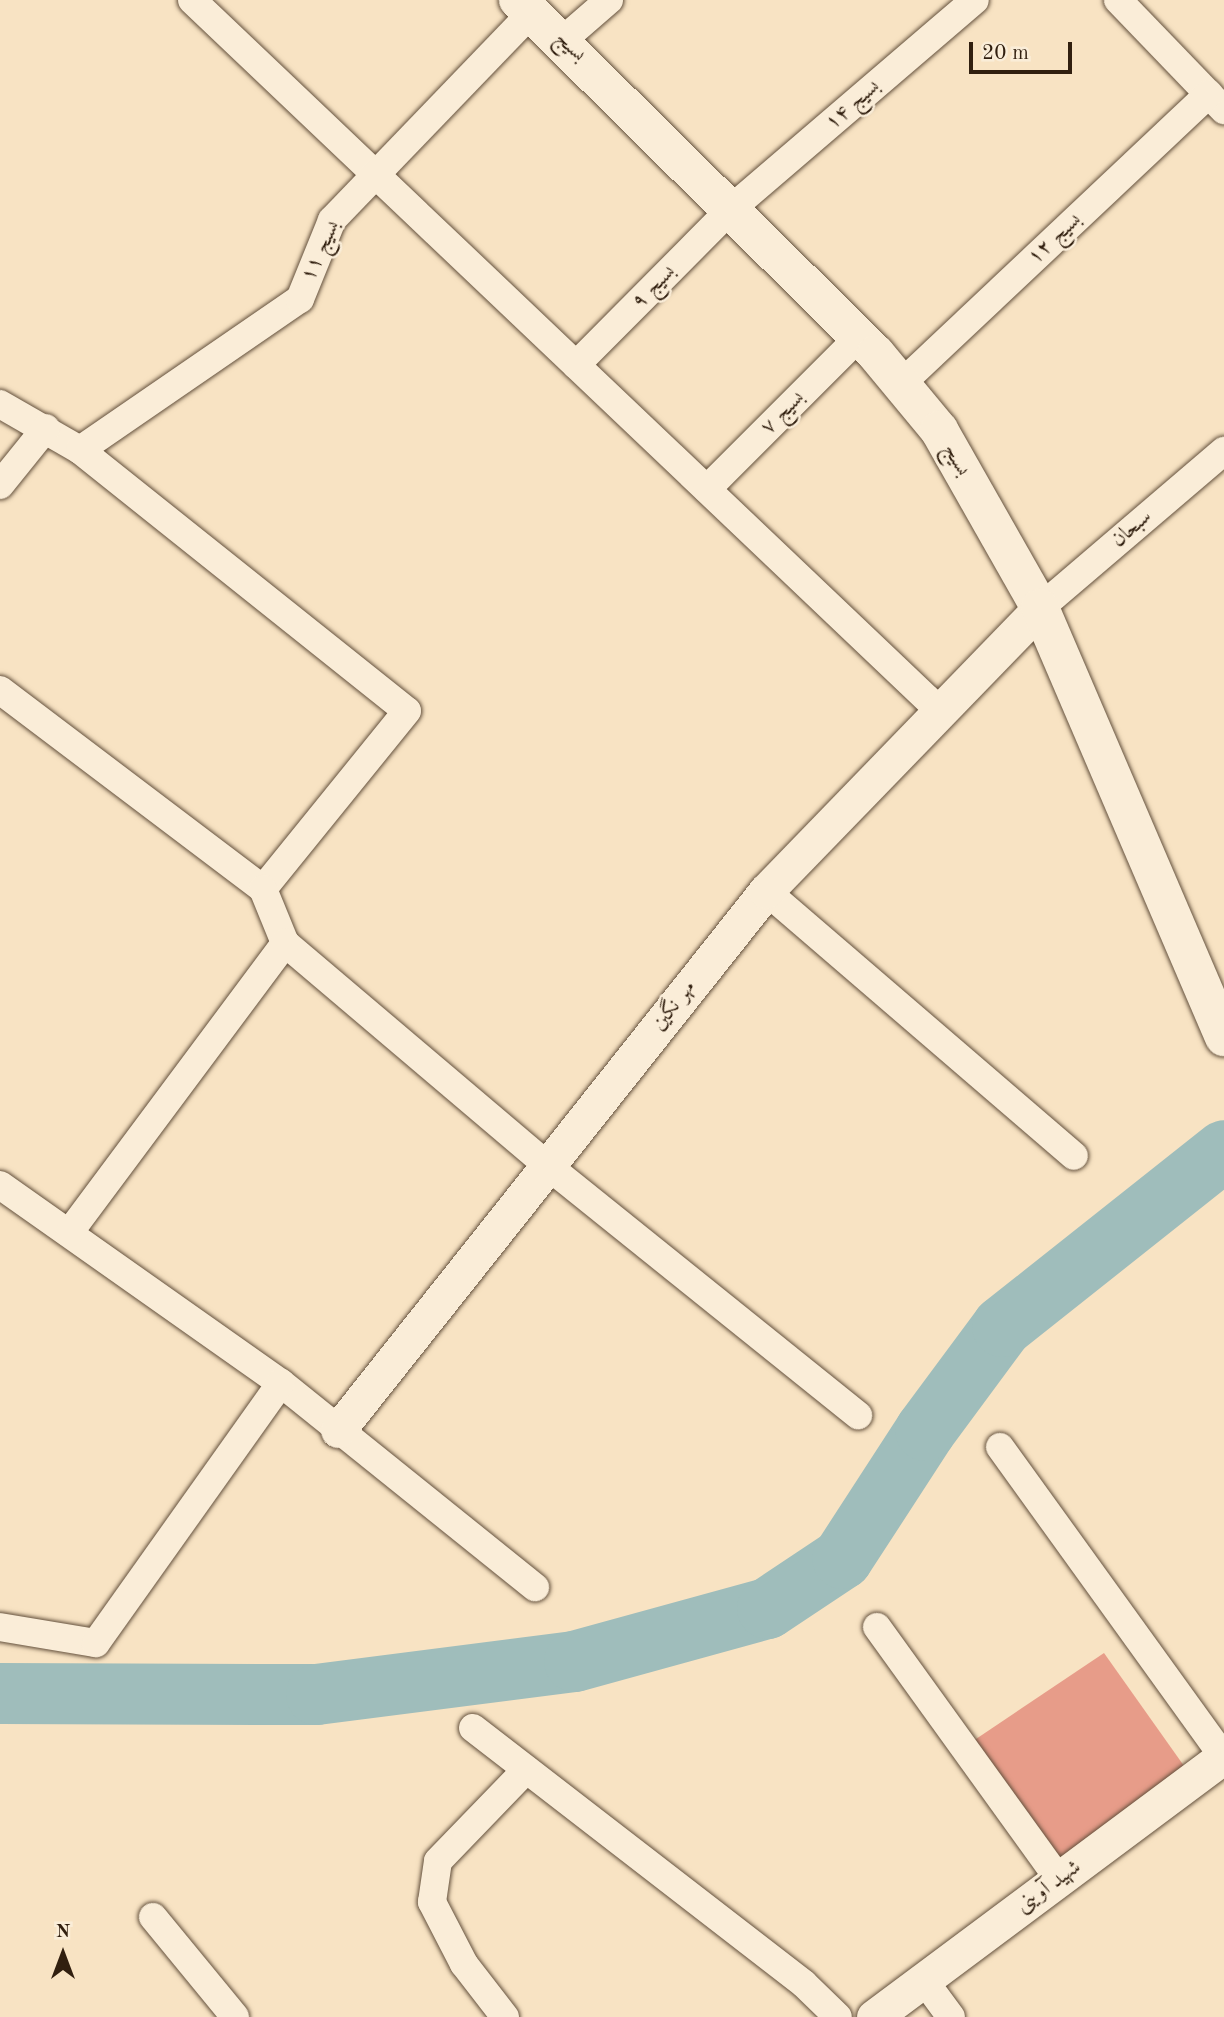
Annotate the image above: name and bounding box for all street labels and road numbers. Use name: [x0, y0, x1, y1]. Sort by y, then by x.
street label: بسیج: [549, 26, 591, 68]
street label: بسیج ۱۴: [821, 75, 885, 135]
street label: بسیج ۱۲: [1023, 208, 1087, 270]
street label: بسیج ۱۱: [296, 217, 346, 285]
street label: بسیج ۹: [627, 260, 681, 314]
street label: بسیج ۷: [756, 386, 810, 440]
street label: بسیج: [937, 439, 975, 481]
street label: سبحان: [1107, 505, 1157, 553]
street label: مهر نگین: [647, 976, 701, 1036]
street label: شهید آوینی: [1012, 1855, 1086, 1919]

